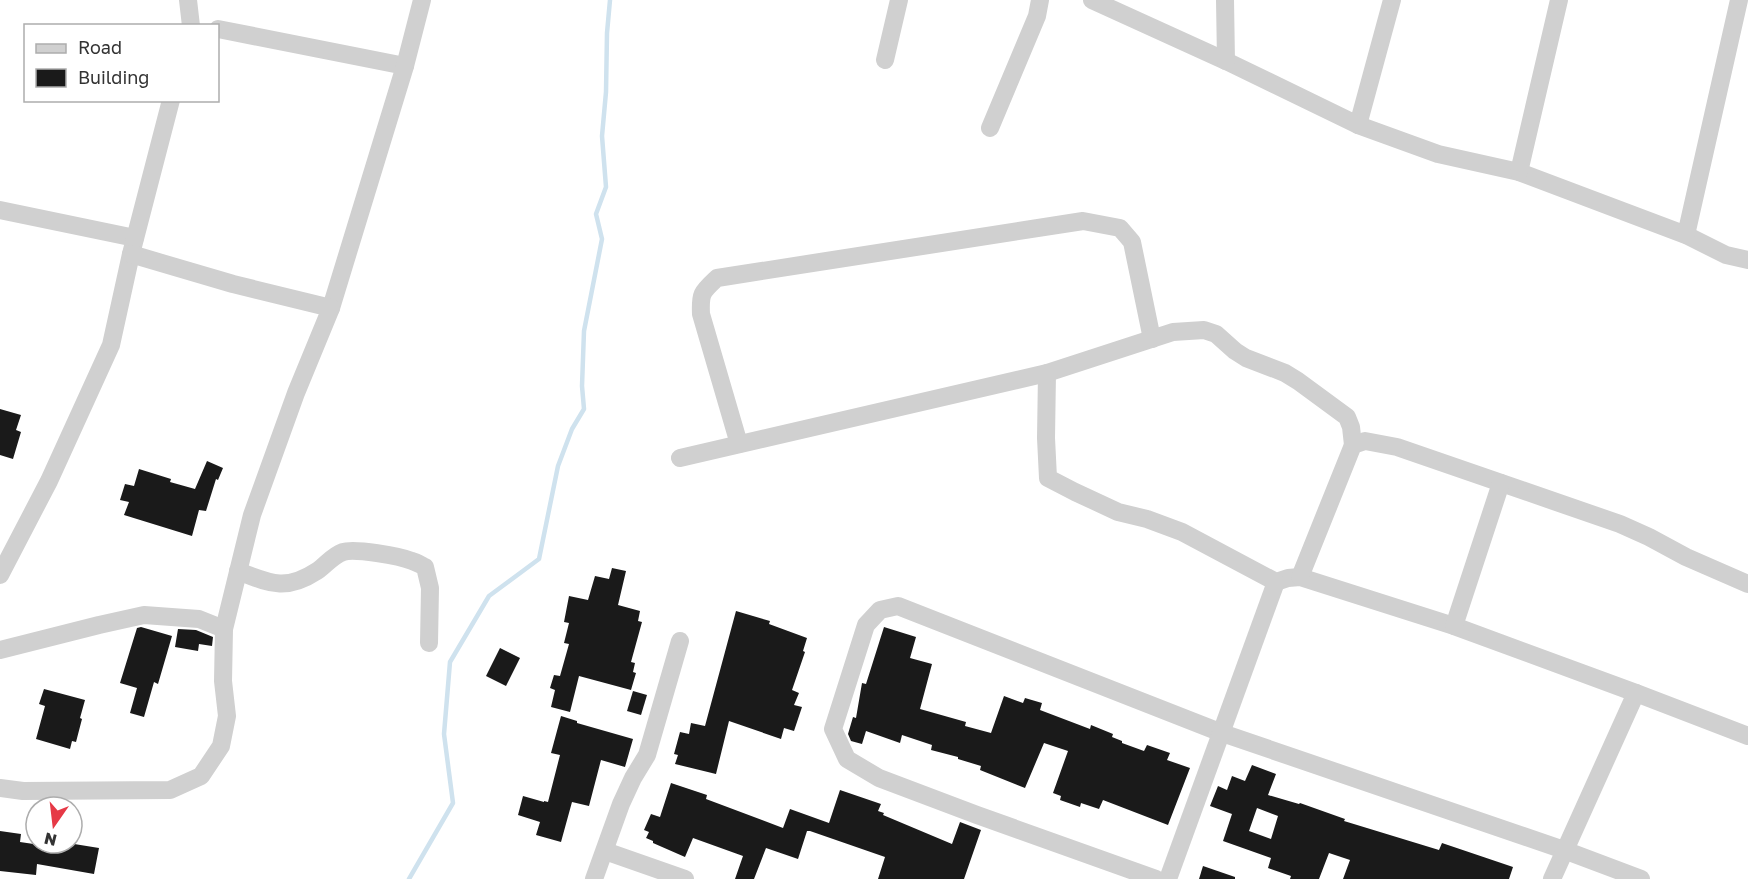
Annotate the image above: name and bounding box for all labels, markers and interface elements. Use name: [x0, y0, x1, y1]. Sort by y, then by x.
legend: [24, 24, 219, 102]
text: Road: [78, 36, 122, 58]
text: Building: [78, 66, 149, 88]
north arrow: [24, 795, 84, 855]
text: N: [42, 828, 59, 851]

